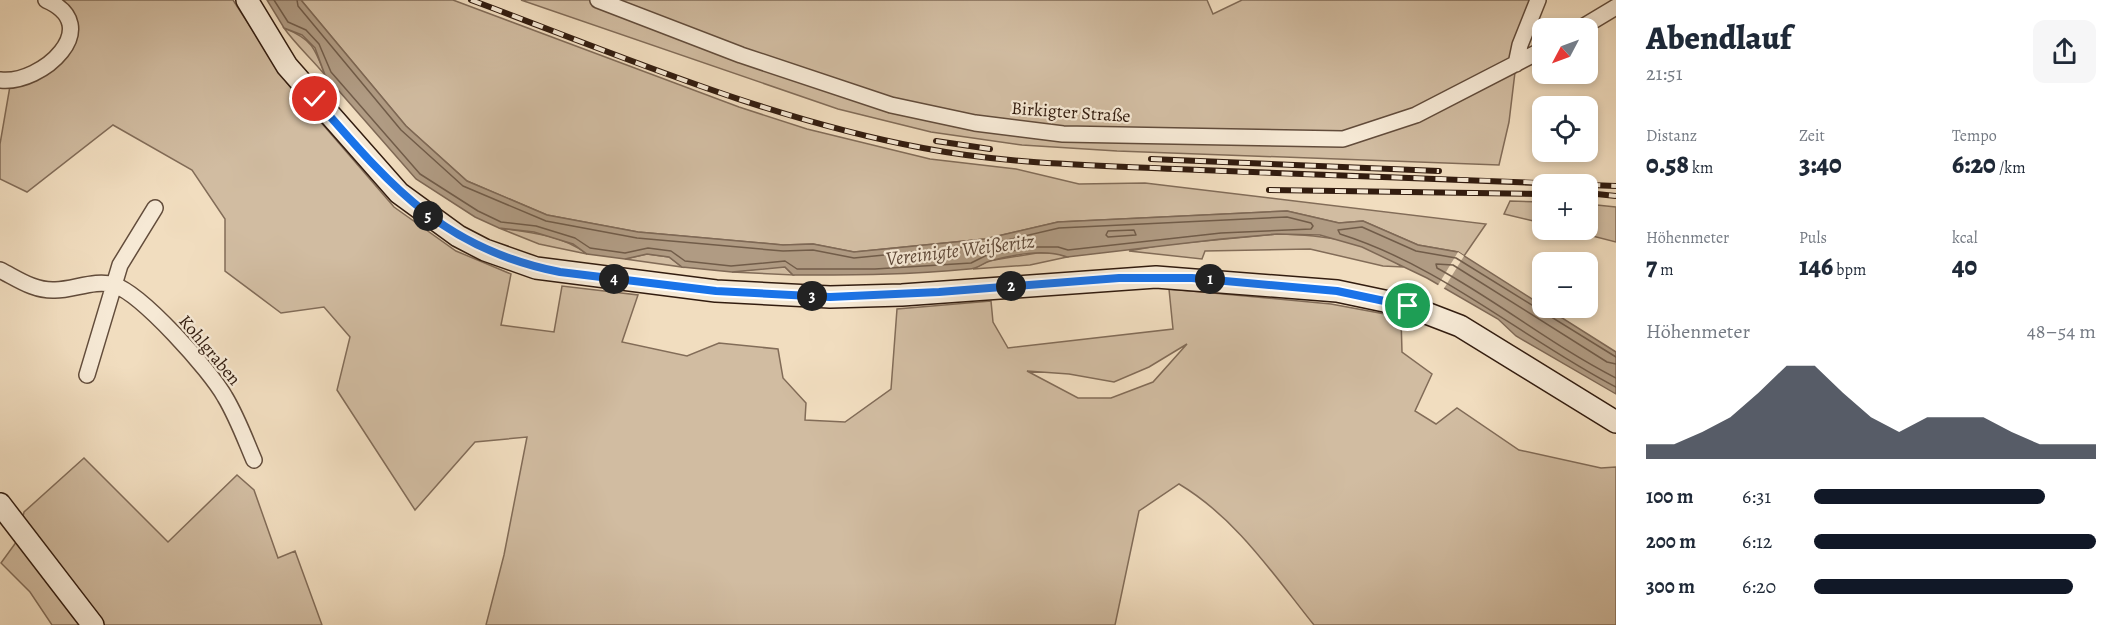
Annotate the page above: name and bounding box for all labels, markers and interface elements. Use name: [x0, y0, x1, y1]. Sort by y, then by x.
text: Abendlauf: [1646, 15, 1791, 60]
north arrow: [1532, 18, 1598, 84]
map controls: [1532, 18, 1598, 318]
button: share: [2033, 20, 2096, 83]
text: 21:51: [1646, 60, 1683, 87]
pin: [289, 73, 340, 124]
icon: check: [298, 82, 331, 115]
street label: Birkigter Straße: [1011, 96, 1131, 128]
button: locate: [1532, 96, 1598, 162]
text: Distanz: [1646, 125, 1697, 147]
text: Zeit: [1799, 125, 1825, 147]
text: Tempo: [1952, 125, 1997, 147]
text: 0.58: [1646, 147, 1689, 182]
text: 3:40: [1799, 147, 1842, 182]
text: 6:20: [1952, 147, 1996, 182]
text: km: [1689, 157, 1713, 179]
text: /km: [1996, 157, 2025, 179]
button: +: [1532, 174, 1598, 240]
pin: 5: [413, 201, 443, 231]
text: 5: [425, 205, 431, 227]
water label: Vereinigte Weißeritz: [884, 227, 1036, 273]
text: Höhenmeter: [1646, 227, 1729, 249]
text: Puls: [1799, 227, 1827, 249]
text: kcal: [1952, 227, 1978, 249]
text: 7: [1646, 249, 1657, 284]
text: 146: [1799, 249, 1833, 284]
text: 40: [1952, 249, 1977, 284]
button: −: [1532, 252, 1598, 318]
text: m: [1657, 259, 1674, 281]
text: bpm: [1833, 259, 1866, 281]
pin: 4: [599, 264, 629, 294]
pin: 1: [1195, 264, 1225, 294]
text: 4: [610, 268, 618, 290]
text: 1: [1207, 268, 1213, 290]
pin: 2: [996, 271, 1026, 301]
text: 2: [1007, 275, 1015, 297]
pin: [1382, 280, 1433, 331]
pin: 3: [797, 281, 827, 311]
text: 3: [809, 285, 815, 307]
icon: arrive: [1391, 289, 1424, 322]
street label: Kohlgraben: [174, 310, 247, 390]
text: Höhenmeter: [1646, 318, 1750, 345]
text: 48–54 m: [2027, 318, 2096, 345]
text: 100 m: [1646, 483, 1694, 510]
text: 6:31: [1742, 483, 1771, 510]
text: 200 m: [1646, 528, 1696, 555]
text: 6:12: [1742, 528, 1772, 555]
text: 300 m: [1646, 573, 1695, 600]
text: 6:20: [1742, 573, 1776, 600]

